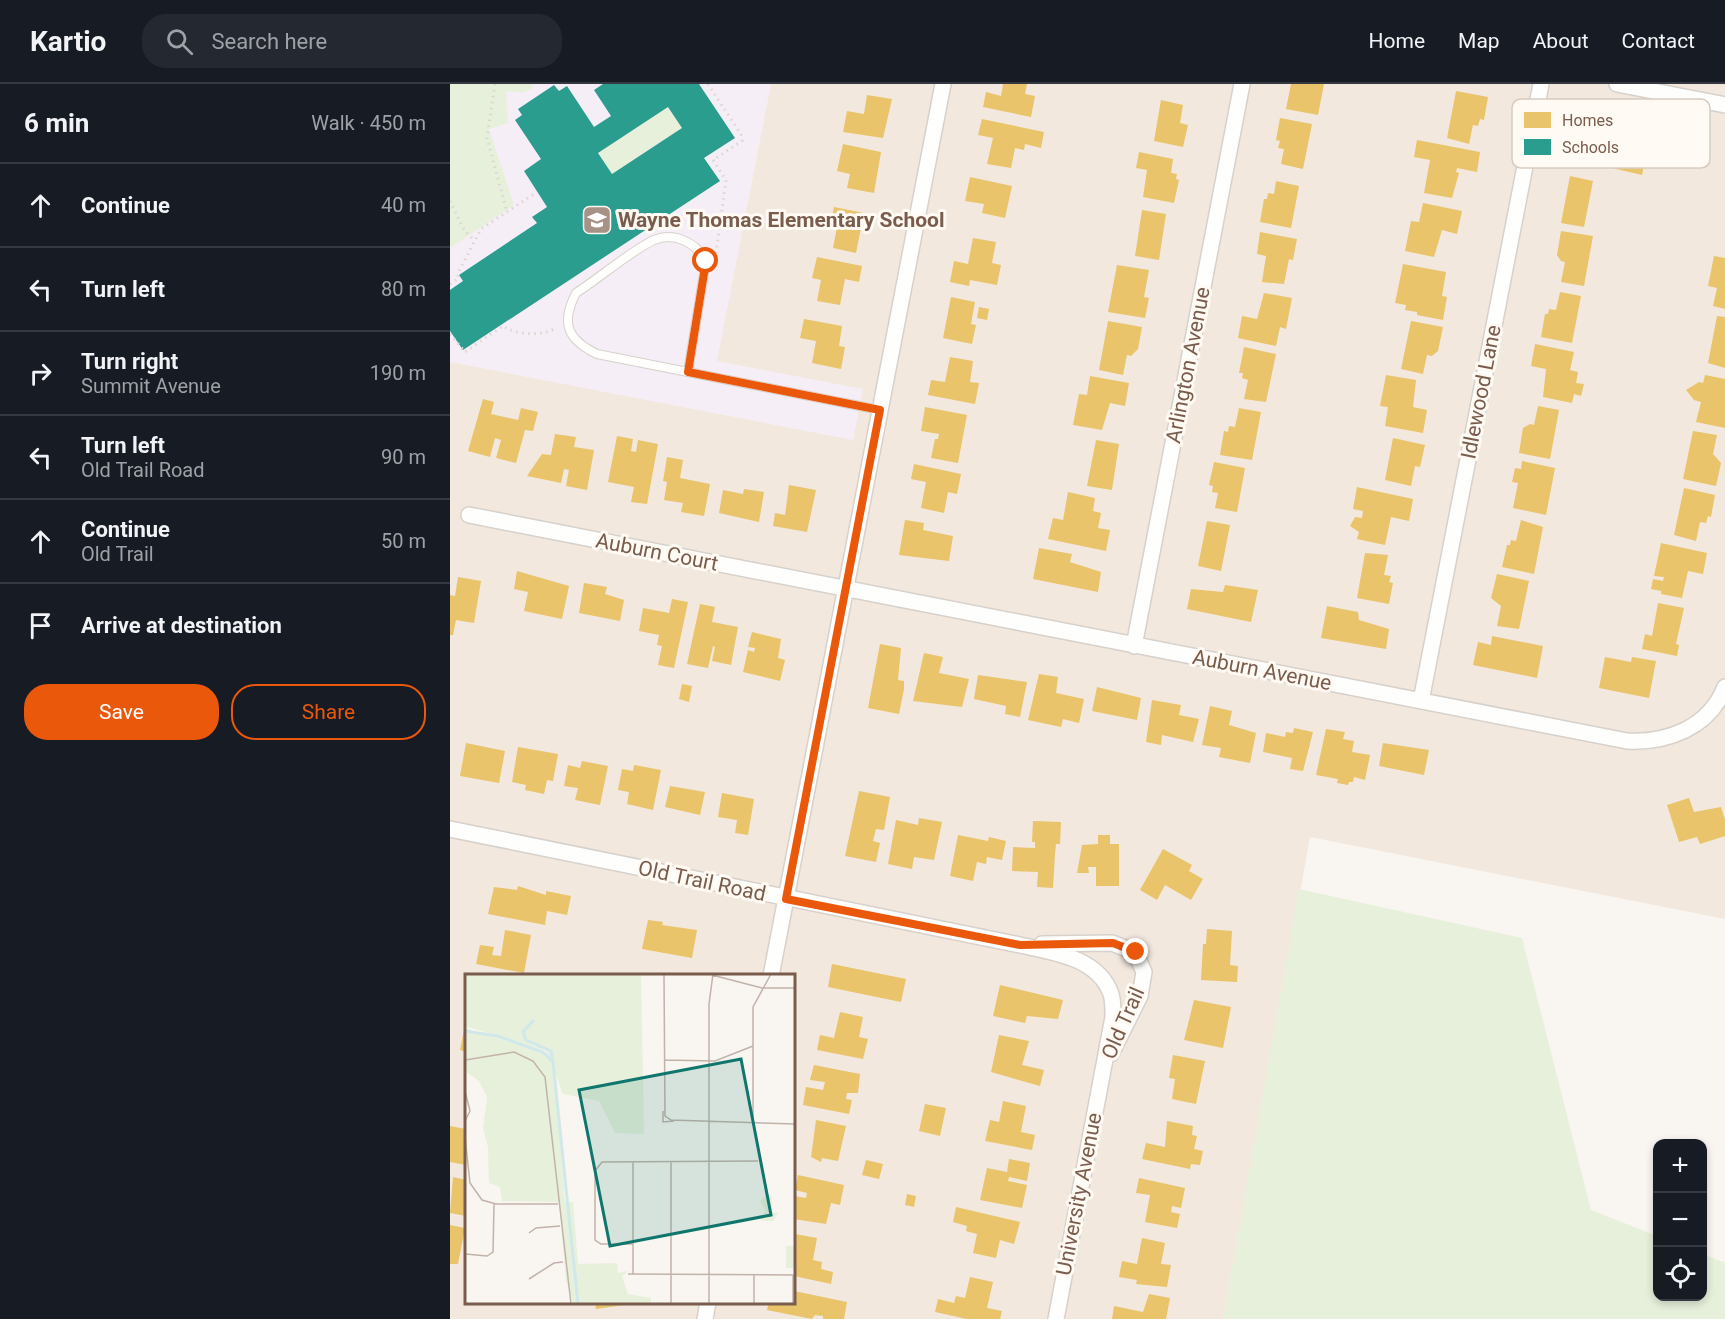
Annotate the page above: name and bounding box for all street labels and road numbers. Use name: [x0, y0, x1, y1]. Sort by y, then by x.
street label: Arlington Avenue: [1161, 285, 1215, 445]
street label: Idlewood Lane: [1456, 323, 1506, 461]
street label: Auburn Court: [594, 528, 720, 576]
street label: Auburn Avenue: [1190, 645, 1334, 695]
street label: Old Trail Road: [636, 856, 768, 906]
street label: Old Trail: [1097, 983, 1149, 1063]
street label: University Avenue: [1051, 1111, 1107, 1277]

